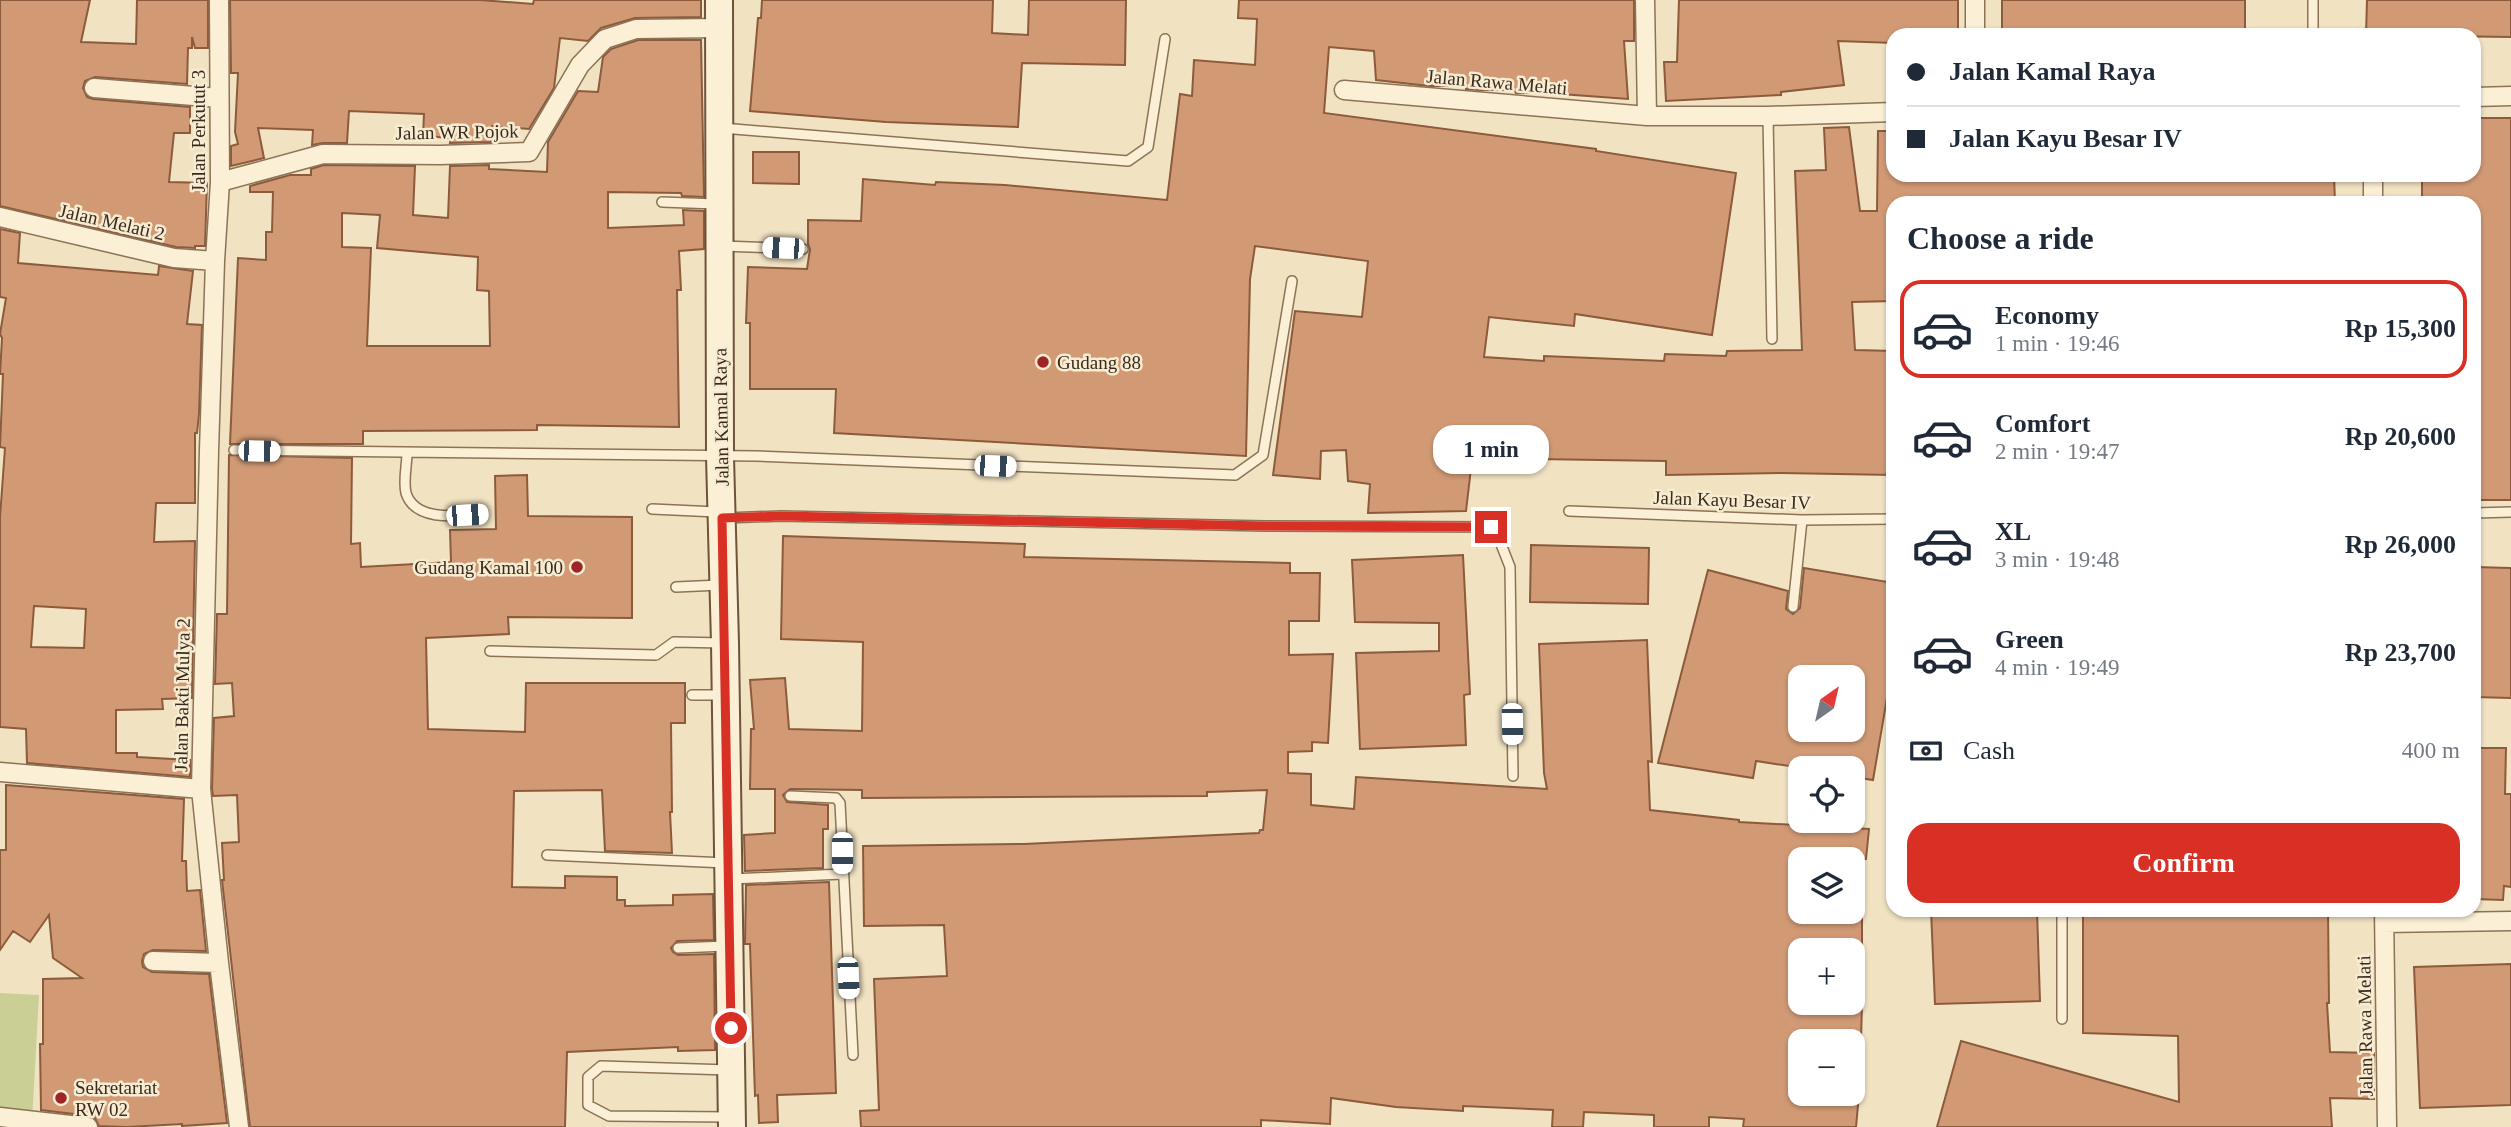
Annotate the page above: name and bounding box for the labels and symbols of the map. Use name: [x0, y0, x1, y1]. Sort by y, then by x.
street label: Jalan Rawa Melati: [1426, 65, 1568, 99]
street label: Jalan Perkutut 3: [188, 70, 209, 192]
street label: Jalan WR Pojok: [395, 120, 519, 144]
street label: Jalan Melati 2: [57, 200, 167, 244]
car: [762, 237, 805, 259]
street label: Jalan Kamal Raya: [709, 347, 733, 486]
place label: Gudang 88: [1057, 352, 1141, 373]
marker: Gudang 88: [1035, 354, 1051, 370]
callout: 1 min: [1433, 426, 1549, 475]
car: [238, 440, 281, 462]
car: [974, 455, 1017, 477]
street label: Jalan Kayu Besar IV: [1653, 487, 1811, 513]
car: [446, 503, 489, 527]
route end: [1475, 511, 1507, 543]
place label: Gudang Kamal 100: [414, 557, 563, 578]
marker: Gudang Kamal 100: [569, 559, 585, 575]
street label: Jalan Bakti Mulya 2: [170, 618, 194, 772]
north arrow: [1788, 665, 1866, 742]
car: [1502, 703, 1523, 745]
car: [832, 832, 853, 874]
street label: Jalan Rawa Melati: [2353, 955, 2377, 1097]
car: [837, 956, 860, 1000]
route start: [715, 1012, 747, 1044]
place label: Sekretariat RW 02: [75, 1077, 158, 1120]
marker: Sekretariat RW 02: [53, 1090, 69, 1106]

